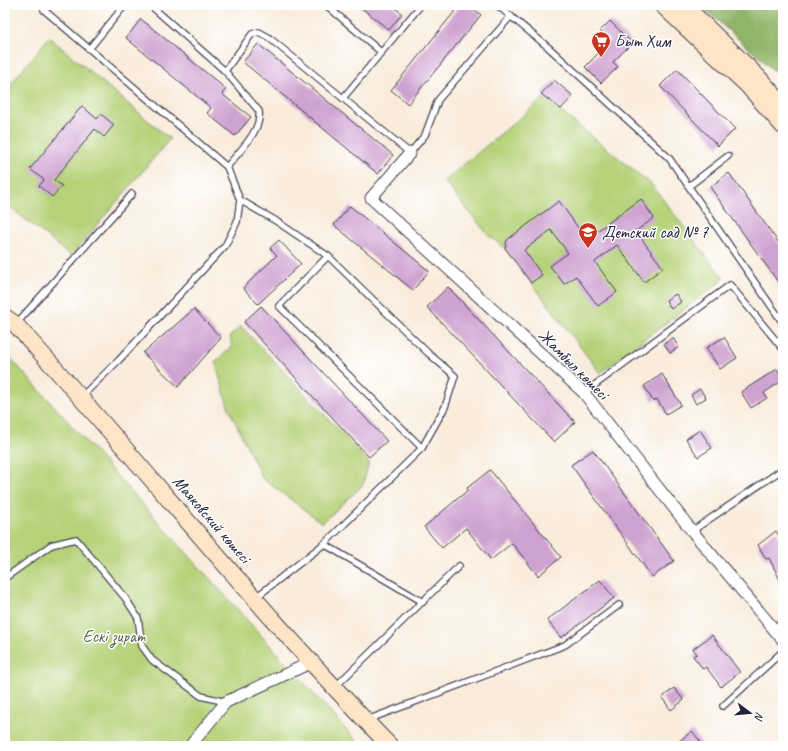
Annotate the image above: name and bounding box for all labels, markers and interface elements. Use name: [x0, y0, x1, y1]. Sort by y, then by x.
supermarket icon: Быт Хим: [590, 30, 612, 58]
place label: Быт Хим: [615, 31, 672, 52]
school or university icon: Детский сад № 7: [577, 221, 599, 249]
place label: Детский сад № 7: [602, 222, 709, 243]
street label: Жамбыл көшесі: [534, 325, 615, 405]
street label: Маяковский көшесі: [168, 471, 257, 569]
park label: Ескі зират: [83, 626, 146, 648]
north arrow: [730, 693, 770, 733]
text: N: [751, 711, 767, 723]

